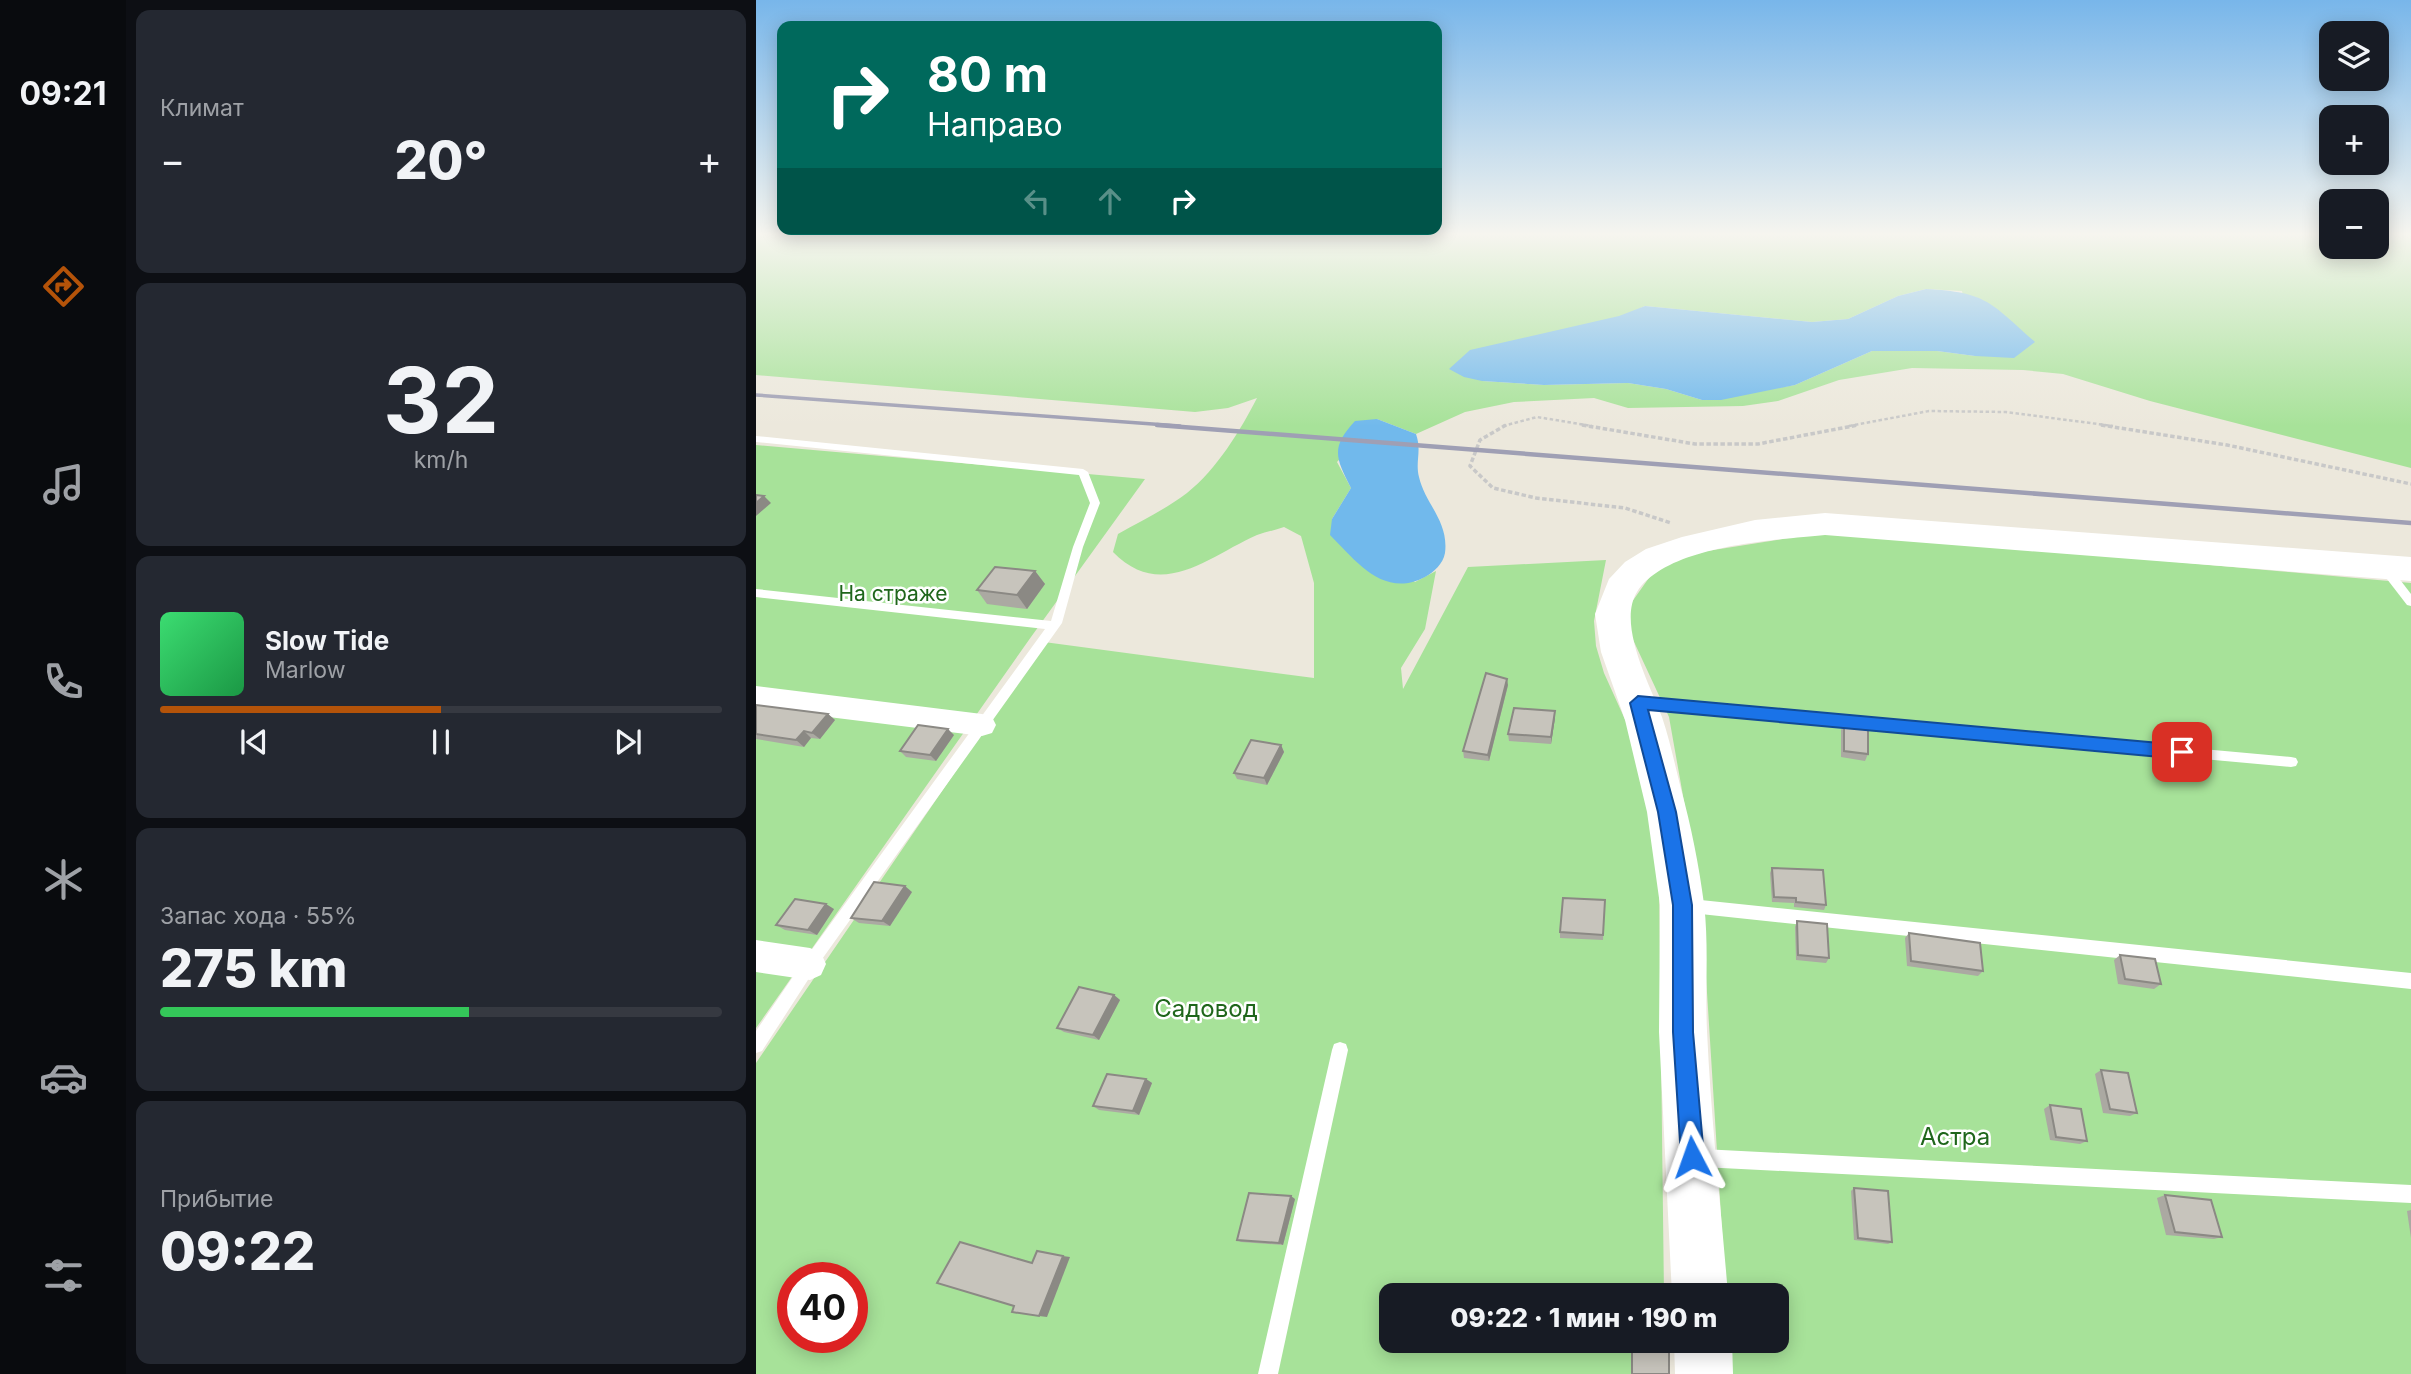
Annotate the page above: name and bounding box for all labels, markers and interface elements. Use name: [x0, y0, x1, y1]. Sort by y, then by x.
map controls: [2319, 21, 2389, 259]
button: layers: [2319, 21, 2389, 91]
text: 80 m: [927, 45, 1048, 104]
icon: right: [812, 49, 903, 140]
text: 09:21: [20, 74, 107, 113]
text: Климат: [160, 94, 244, 122]
text: Направо: [927, 105, 1063, 144]
button: +: [2319, 105, 2389, 175]
text: 20°: [394, 129, 488, 192]
text: −: [160, 137, 185, 183]
text: +: [697, 137, 722, 183]
icon: left: [1018, 182, 1056, 220]
icon: ahead: [1091, 182, 1129, 220]
icon: right: [1164, 182, 1202, 220]
button: −: [2319, 189, 2389, 259]
icon: directions: [39, 262, 88, 311]
text: 32: [383, 345, 499, 455]
text: km/h: [414, 446, 468, 474]
icon: music: [39, 460, 88, 509]
park label: На страже: [838, 581, 948, 606]
text: Slow Tide: [265, 625, 389, 656]
text: Marlow: [265, 656, 345, 684]
icon: phone: [39, 657, 88, 706]
pin: [2152, 722, 2212, 782]
icon: previous: [235, 723, 273, 761]
icon: pause: [422, 723, 460, 761]
icon: next: [609, 723, 647, 761]
icon: arrive: [2163, 733, 2201, 771]
icon: climate: [39, 855, 88, 904]
text: Запас хода · 55%: [160, 902, 356, 930]
text: 275 km: [160, 937, 348, 1000]
park label: Садовод: [1154, 994, 1258, 1023]
icon: car: [39, 1053, 88, 1102]
position arrow: [1655, 1120, 1729, 1194]
park label: Астра: [1920, 1122, 1990, 1151]
text: Прибытие: [160, 1185, 273, 1213]
text: 09:22: [160, 1220, 315, 1283]
icon: filters: [39, 1251, 88, 1300]
speed limit sign: 40: [777, 1262, 868, 1353]
text: 09:22 · 1 мин · 190 m: [1451, 1302, 1717, 1333]

